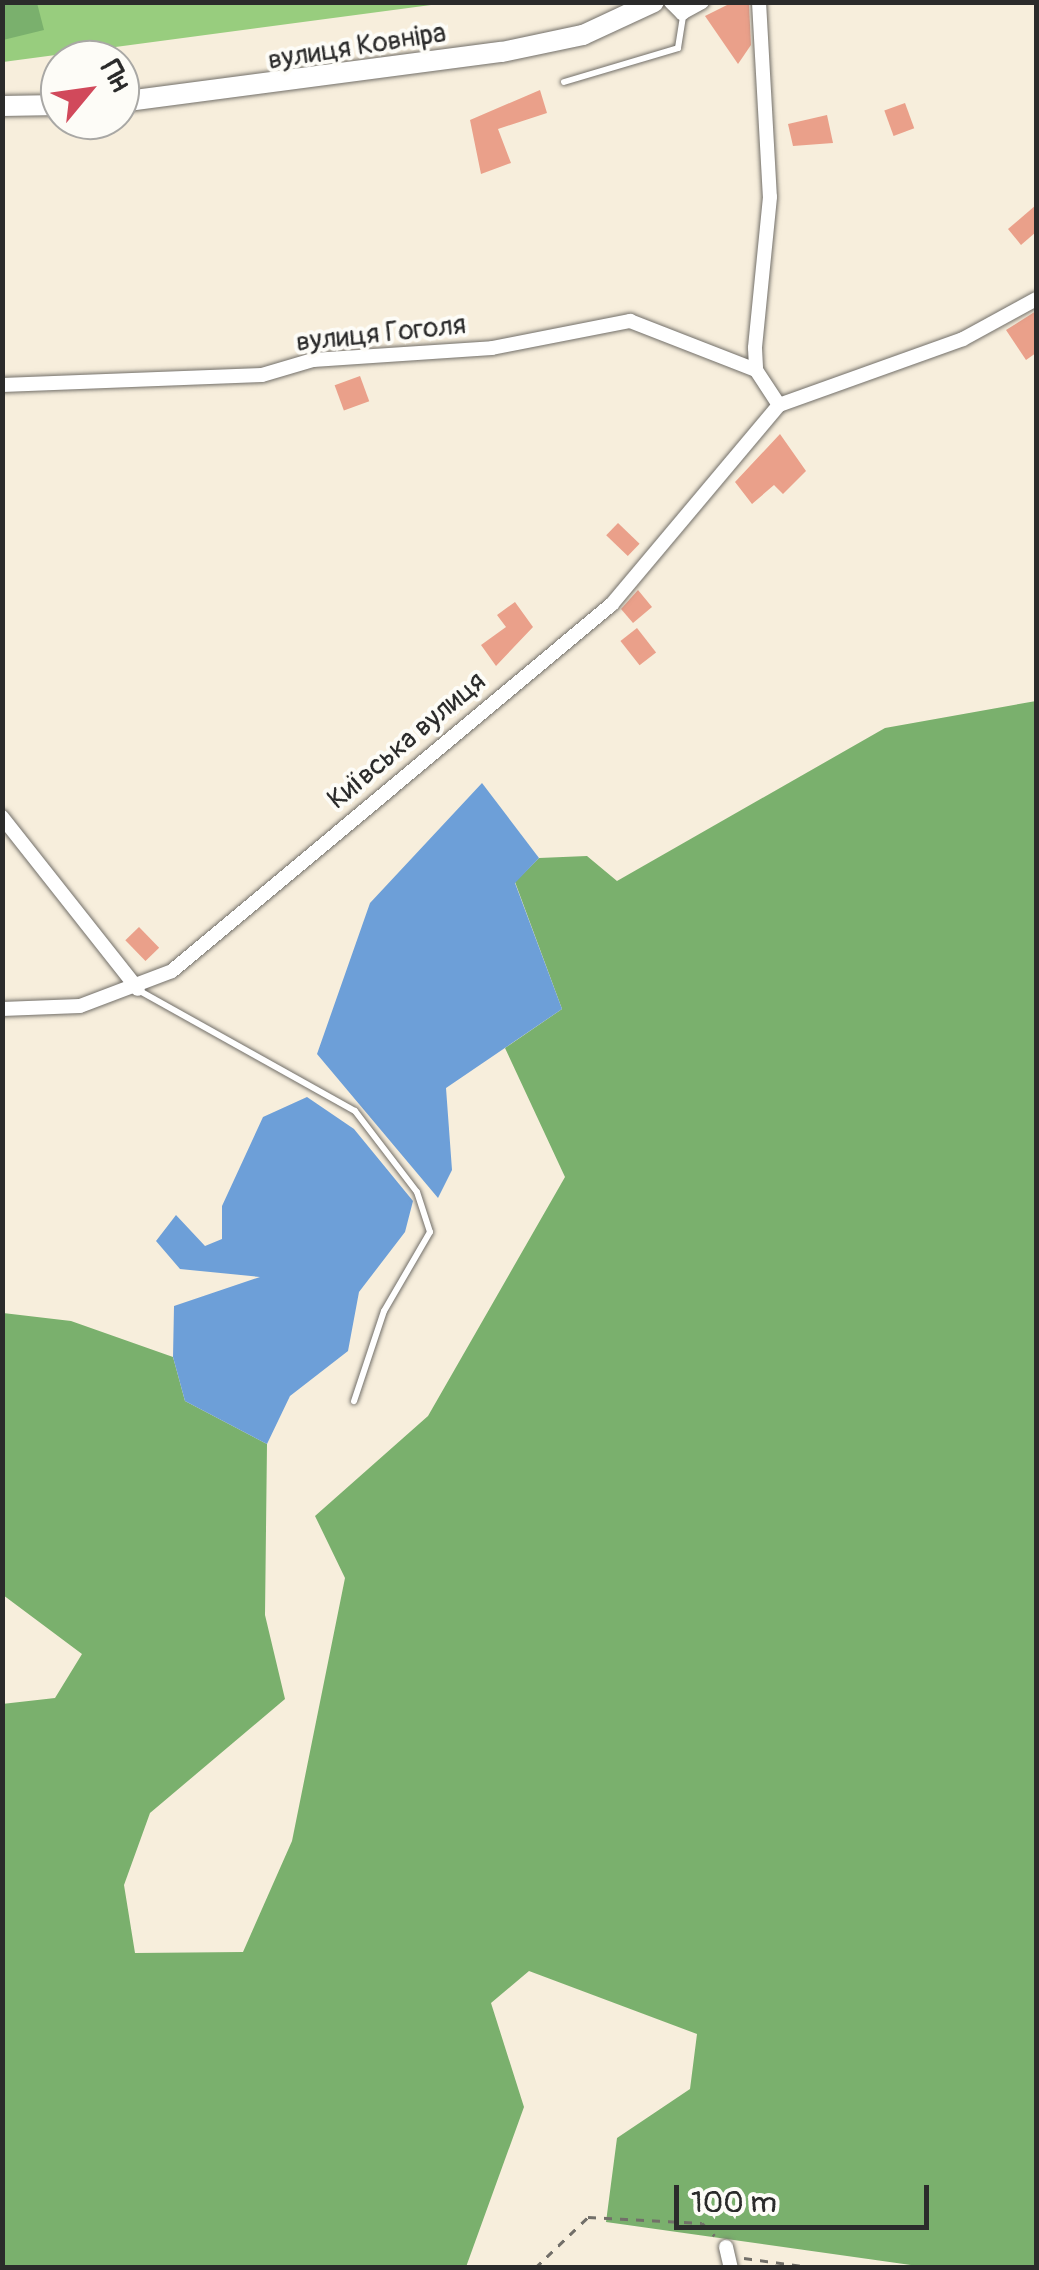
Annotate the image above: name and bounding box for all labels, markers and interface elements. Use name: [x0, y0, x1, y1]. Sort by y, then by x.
street label: вулиця Ковніра: [266, 16, 448, 78]
north arrow: [40, 40, 140, 140]
text: Пн: [92, 54, 138, 98]
street label: вулиця Гоголя: [294, 308, 468, 360]
street label: Київська вулиця: [321, 665, 493, 817]
scale bar: [679, 2165, 934, 2227]
text: 100 m: [691, 2184, 777, 2221]

